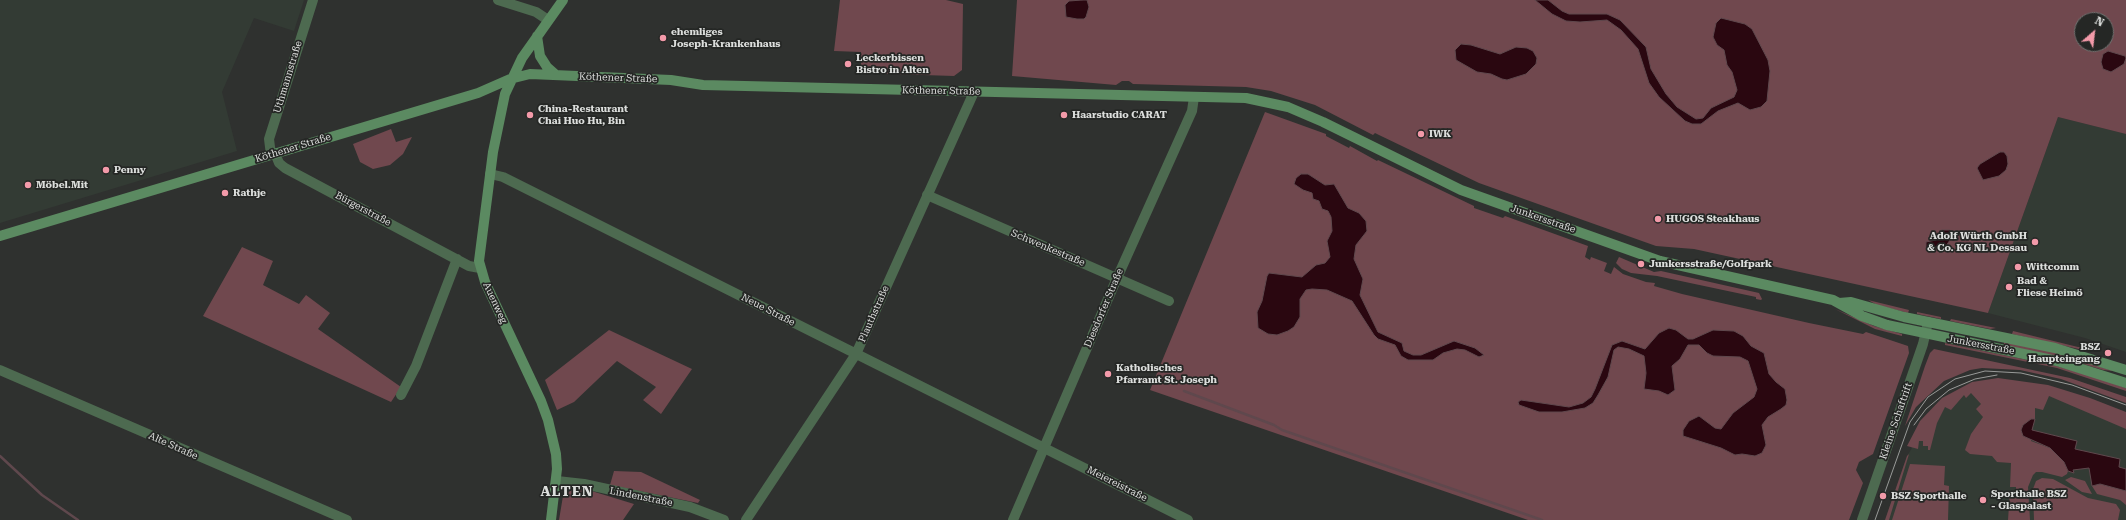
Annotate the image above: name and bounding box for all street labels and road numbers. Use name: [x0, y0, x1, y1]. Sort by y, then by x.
street label: Uthmannstraße: [271, 39, 305, 115]
street label: Köthener Straße: [579, 71, 657, 85]
street label: Köthener Straße: [902, 84, 980, 98]
street label: Köthener Straße: [254, 131, 332, 165]
street label: Bürgerstraße: [333, 189, 393, 229]
street label: Junkersstraße: [1509, 202, 1577, 236]
street label: Schwenkestraße: [1009, 227, 1087, 269]
street label: Diesdorfer Straße: [1082, 267, 1126, 349]
street label: Auenweg: [480, 280, 510, 326]
street label: Plauthstraße: [856, 284, 892, 344]
street label: Neue Straße: [739, 291, 797, 329]
street label: Junkersstraße: [1946, 333, 2016, 357]
street label: Kleine Schaftrift: [1877, 381, 1915, 461]
street label: Alte Straße: [146, 430, 200, 462]
street label: Meiereistraße: [1085, 464, 1149, 504]
street label: Lindenstraße: [609, 485, 673, 509]

